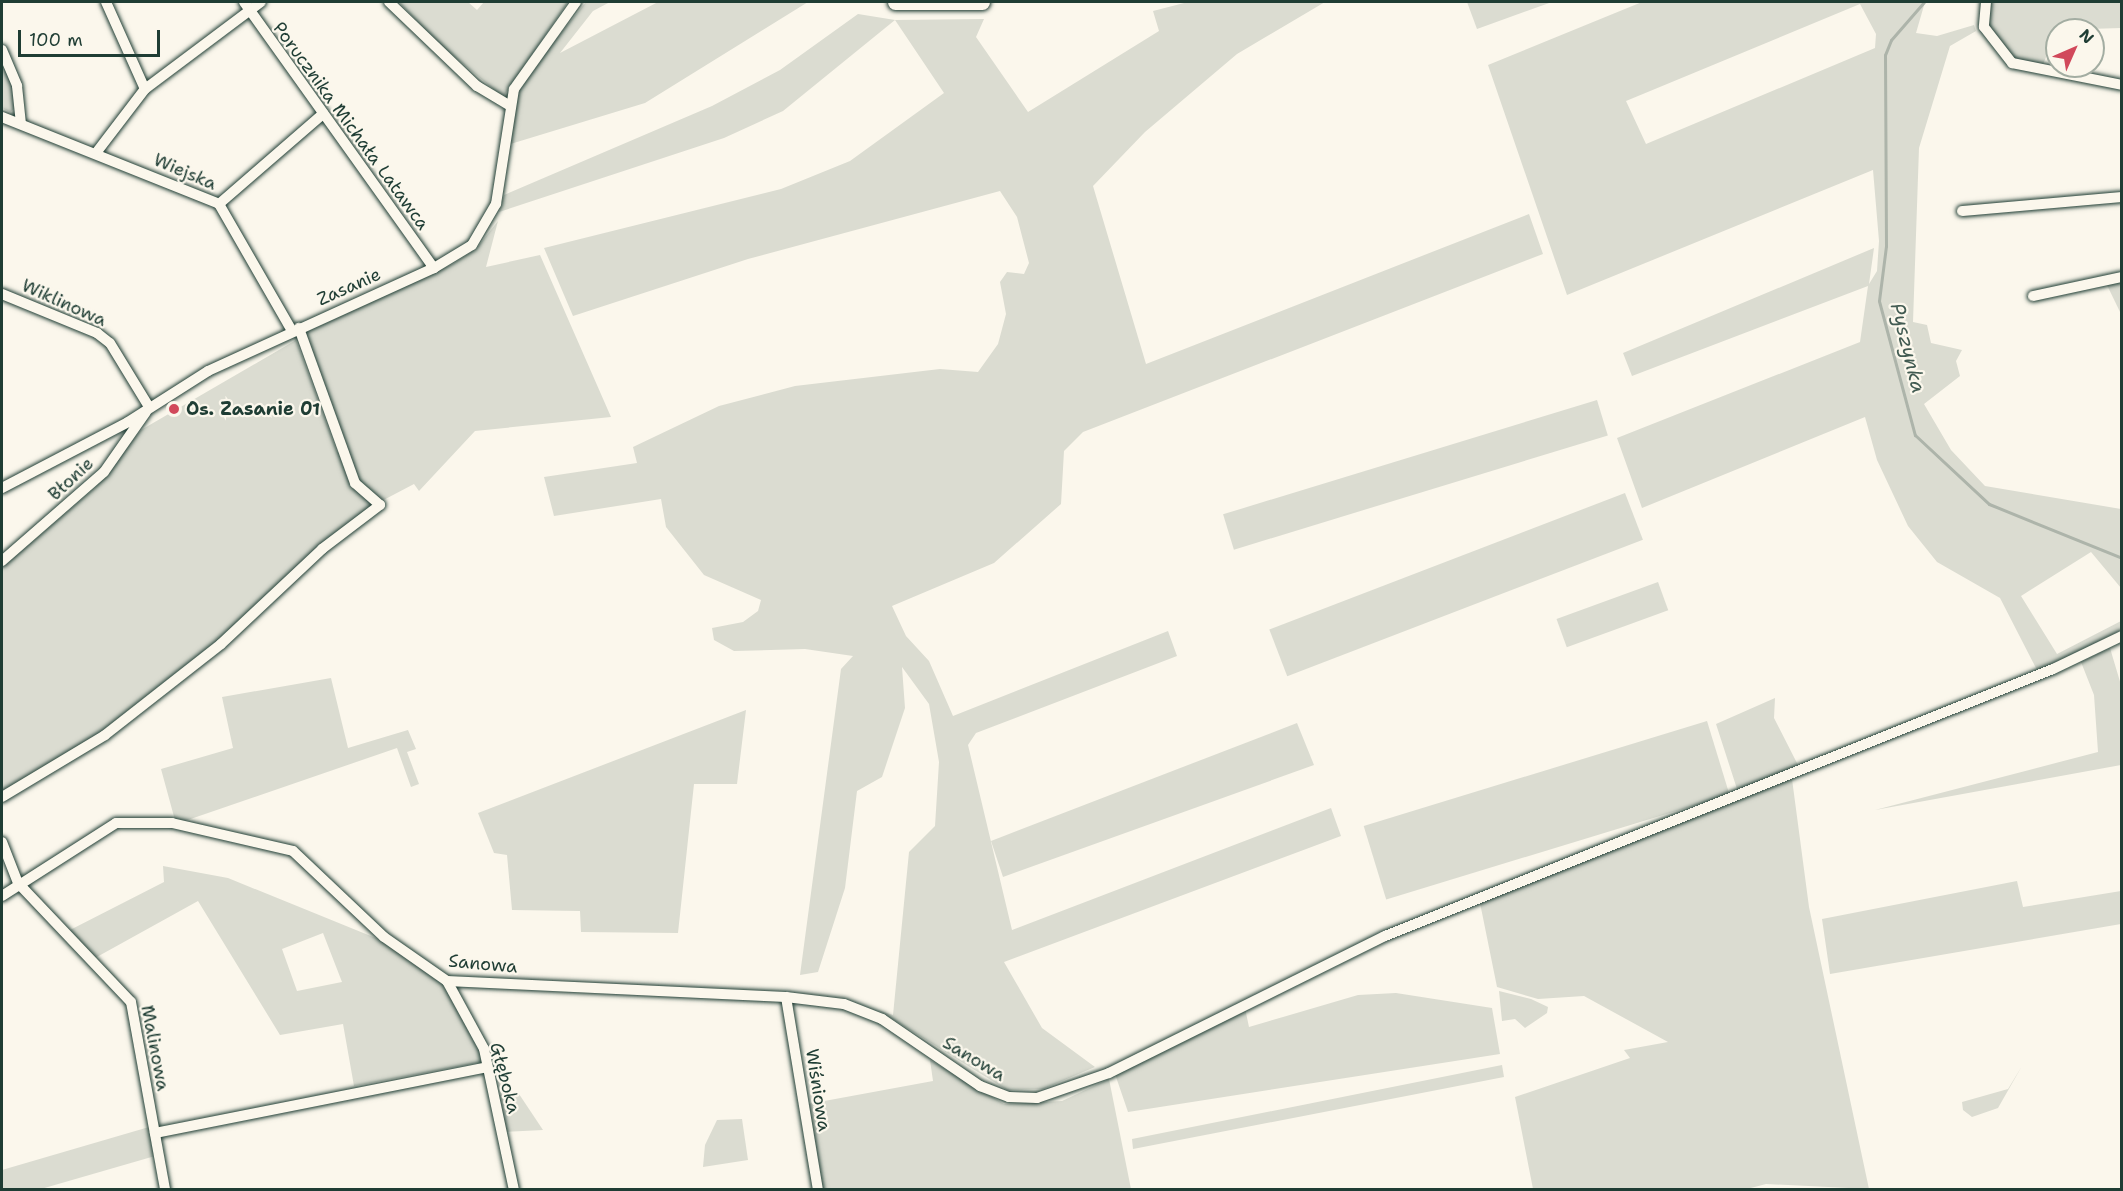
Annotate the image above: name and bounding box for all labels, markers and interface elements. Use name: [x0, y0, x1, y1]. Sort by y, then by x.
scale bar: [21, 18, 164, 56]
street label: Porucznika Michała Latawca: [268, 18, 434, 234]
north arrow: [2045, 18, 2105, 78]
text: N: [2075, 24, 2099, 48]
text: 100 m: [29, 28, 83, 52]
street label: Wiejska: [150, 149, 220, 195]
street label: Zasanie: [314, 263, 384, 311]
street label: Wiklinowa: [18, 275, 110, 331]
water label: Pyszynka: [1885, 301, 1931, 395]
place label: Os. Zasanie 01: [186, 398, 320, 420]
marker: Os. Zasanie 01: [167, 402, 181, 416]
street label: Błonie: [44, 453, 98, 505]
street label: Sanowa: [448, 950, 518, 978]
street label: Malinowa: [136, 1003, 174, 1093]
street label: Sanowa: [939, 1032, 1009, 1086]
street label: Głęboka: [485, 1040, 525, 1116]
street label: Wiśniowa: [801, 1047, 835, 1133]

